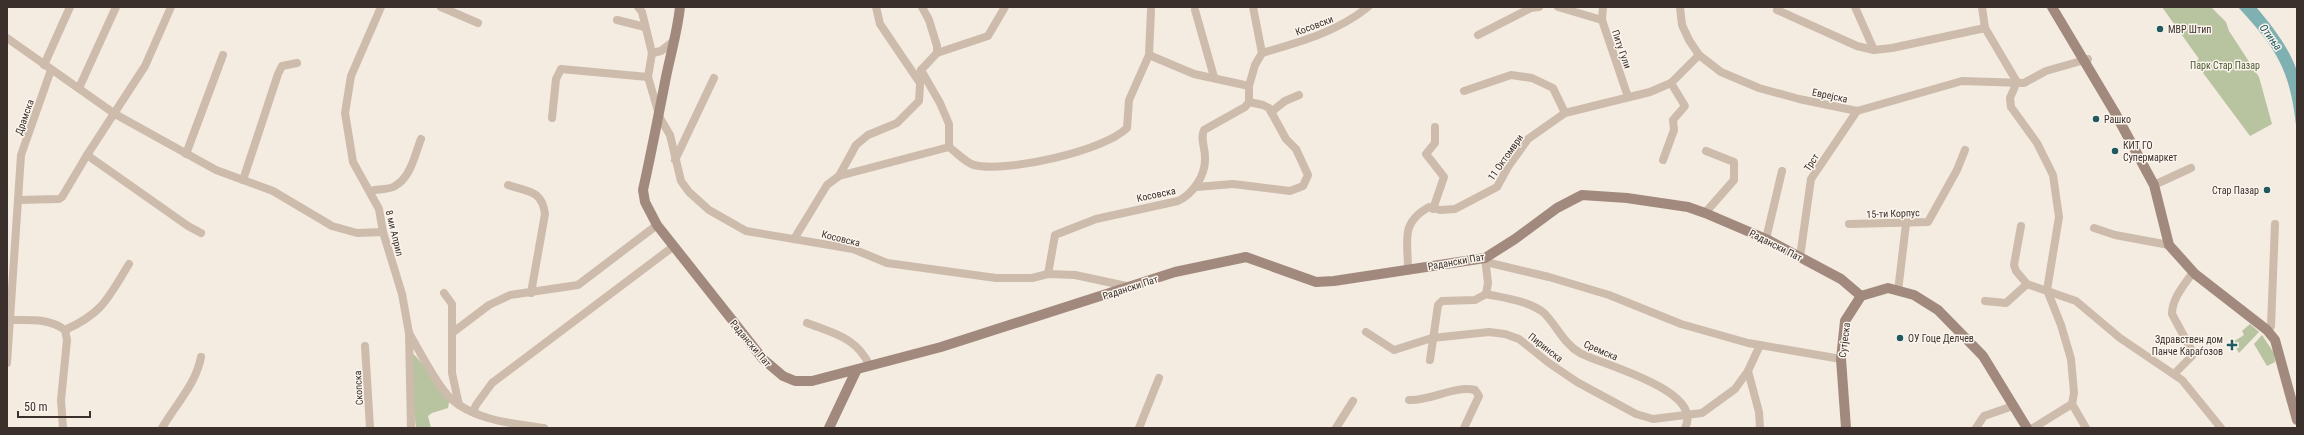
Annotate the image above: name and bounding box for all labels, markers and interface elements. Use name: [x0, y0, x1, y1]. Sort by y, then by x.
street label: Косовски: [1294, 13, 1335, 38]
water label: Отиња: [2257, 22, 2285, 53]
marker: МВР Штип: [2155, 24, 2165, 34]
place label: МВР Штип: [2168, 24, 2211, 35]
street label: Питу Гули: [1610, 28, 1633, 70]
park label: Парк Стар Пазар: [2190, 60, 2260, 71]
street label: Еврејска: [1811, 86, 1849, 105]
street label: Драмска: [13, 98, 36, 136]
marker: Рашко: [2091, 114, 2101, 124]
place label: Рашко: [2104, 114, 2131, 125]
street label: 11 Октомври: [1486, 132, 1525, 182]
place label: КИТ ГО Супермаркет: [2123, 140, 2177, 163]
marker: КИТ ГО Супермаркет: [2110, 146, 2120, 156]
street label: Трст: [1802, 152, 1821, 173]
street label: Косовска: [1136, 185, 1177, 204]
place label: Стар Пазар: [2212, 185, 2259, 196]
marker: Стар Пазар: [2262, 185, 2272, 195]
street label: 15-ти Корпус: [1866, 207, 1920, 220]
street label: 8 ми Април: [383, 209, 406, 257]
street label: Радански Пат: [1748, 227, 1804, 263]
street label: Косовска: [820, 228, 862, 249]
street label: Радански Пат: [1427, 251, 1485, 272]
street label: Радански Пат: [1101, 273, 1159, 302]
street label: Радански Пат: [728, 318, 773, 369]
street label: Сутјеска: [1837, 322, 1852, 358]
street label: Пиринска: [1526, 331, 1565, 364]
marker: ОУ Гоце Делчев: [1895, 333, 1905, 343]
place label: ОУ Гоце Делчев: [1908, 333, 1974, 344]
place label: Здравствен дом Панче Караѓозов: [2152, 334, 2223, 357]
street label: Сремска: [1582, 338, 1620, 363]
marker: Здравствен дом Панче Караѓозов: [2226, 339, 2238, 351]
street label: Скопска: [352, 370, 365, 406]
scale bar: [18, 393, 90, 419]
text: 50 m: [24, 400, 48, 414]

